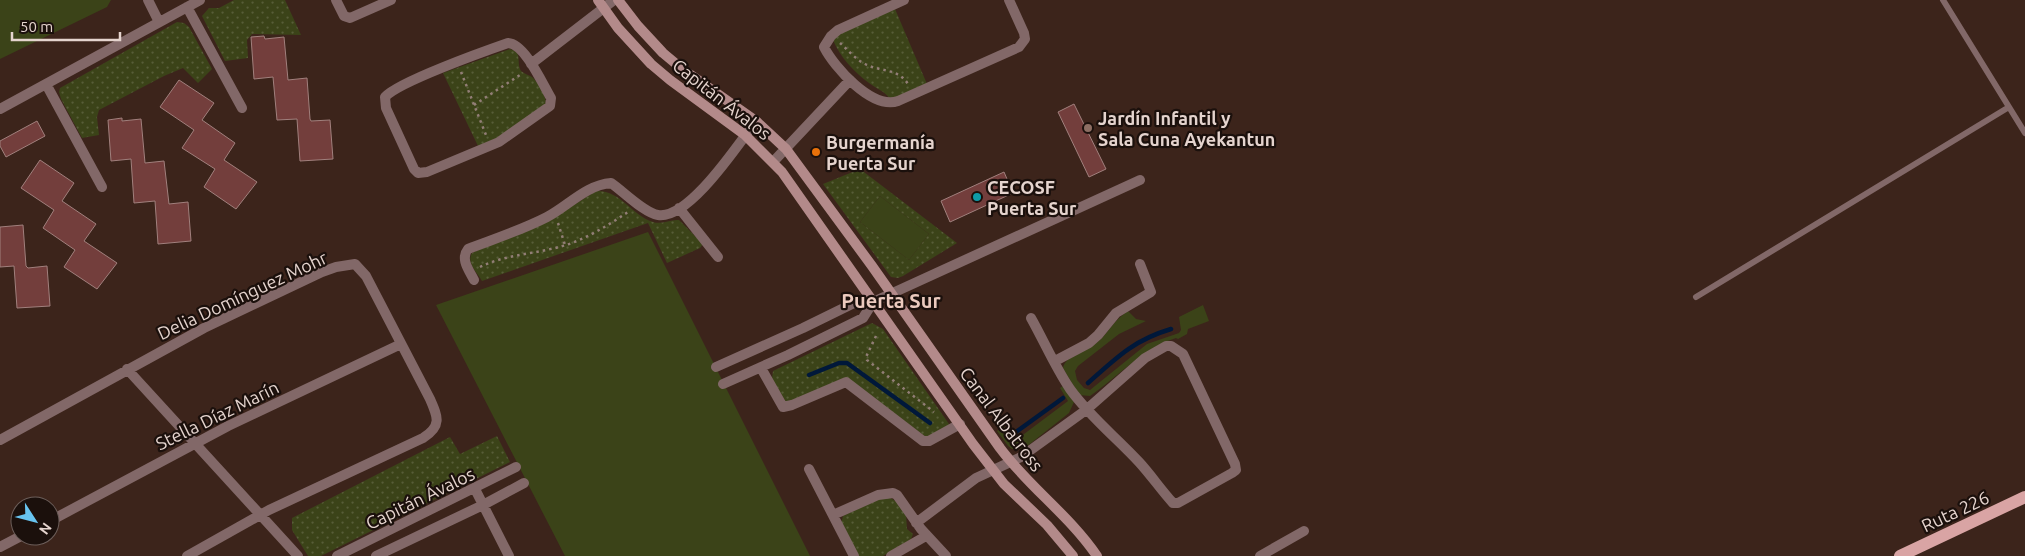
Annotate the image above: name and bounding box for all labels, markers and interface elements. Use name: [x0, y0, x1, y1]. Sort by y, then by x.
scale bar: [12, 10, 120, 42]
text: 50 m: [20, 18, 53, 35]
street label: Capitán Ávalos: [669, 54, 776, 143]
place label: Jardín Infantil y Sala Cuna Ayekantun: [1098, 108, 1275, 149]
marker: Jardín Infantil y Sala Cuna Ayekantun: [1082, 122, 1094, 134]
place label: Burgermanía Puerta Sur: [826, 132, 935, 173]
marker: Burgermanía Puerta Sur: [810, 146, 822, 158]
place label: CECOSF Puerta Sur: [987, 177, 1077, 218]
marker: CECOSF Puerta Sur: [971, 191, 983, 203]
street label: Delia Domínguez Mohr: [154, 247, 330, 343]
district label: Puerta Sur: [841, 289, 941, 312]
street label: Canal Albatross: [956, 363, 1048, 475]
street label: Stella Díaz Marín: [152, 377, 282, 453]
street label: Capitán Ávalos: [362, 462, 478, 533]
street label: Ruta 226: [1918, 487, 1992, 535]
north arrow: [10, 496, 60, 546]
text: N: [36, 520, 55, 538]

